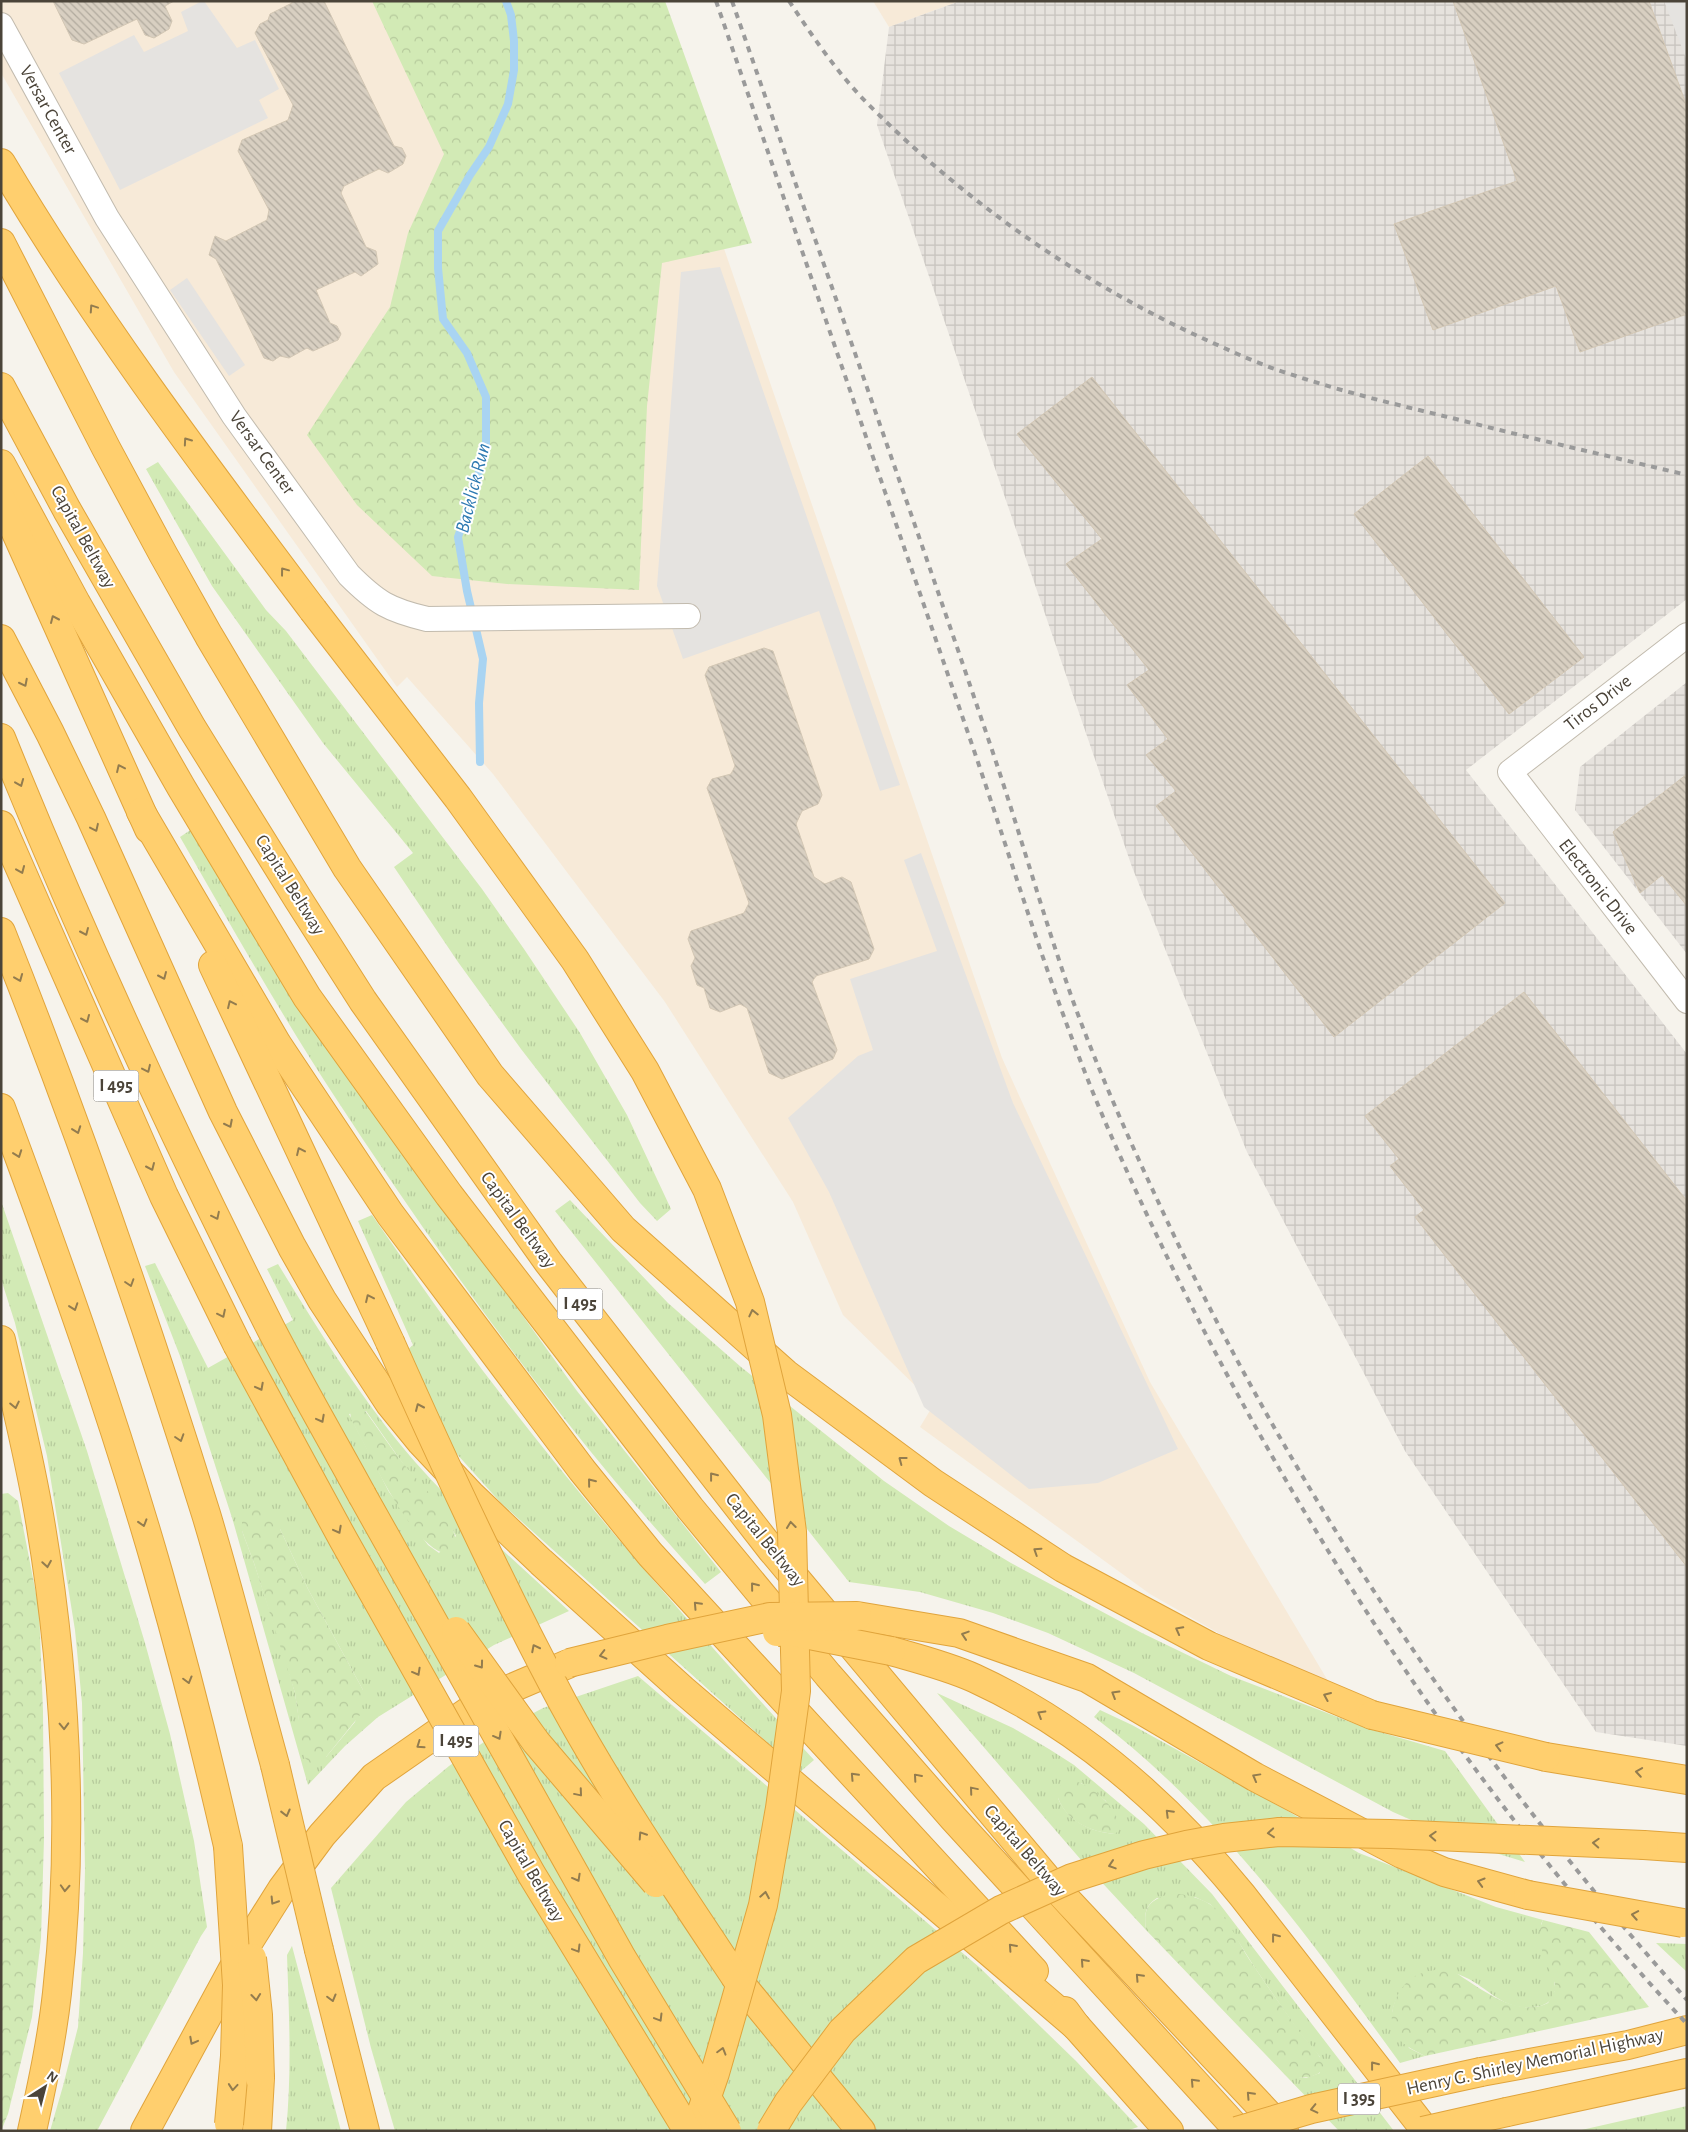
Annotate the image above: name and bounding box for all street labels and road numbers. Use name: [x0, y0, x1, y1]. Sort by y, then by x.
street label: Versar Center: [16, 62, 80, 158]
street label: Versar Center: [225, 408, 299, 498]
street label: Capital Beltway: [47, 482, 119, 592]
street label: Tiros Drive: [1561, 671, 1635, 735]
street label: Capital Beltway: [252, 832, 328, 938]
street label: Electronic Drive: [1555, 836, 1641, 938]
road number: I 495: [94, 1070, 138, 1102]
street label: Capital Beltway: [477, 1168, 559, 1272]
road number: I 495: [558, 1288, 602, 1320]
street label: Capital Beltway: [722, 1490, 808, 1590]
road number: I 495: [434, 1725, 478, 1756]
street label: Capital Beltway: [980, 1802, 1070, 1900]
street label: Capital Beltway: [494, 1817, 568, 1925]
street label: Henry G. Shirley Memorial Highway: [1405, 2025, 1665, 2099]
road number: I 395: [1338, 2084, 1380, 2114]

